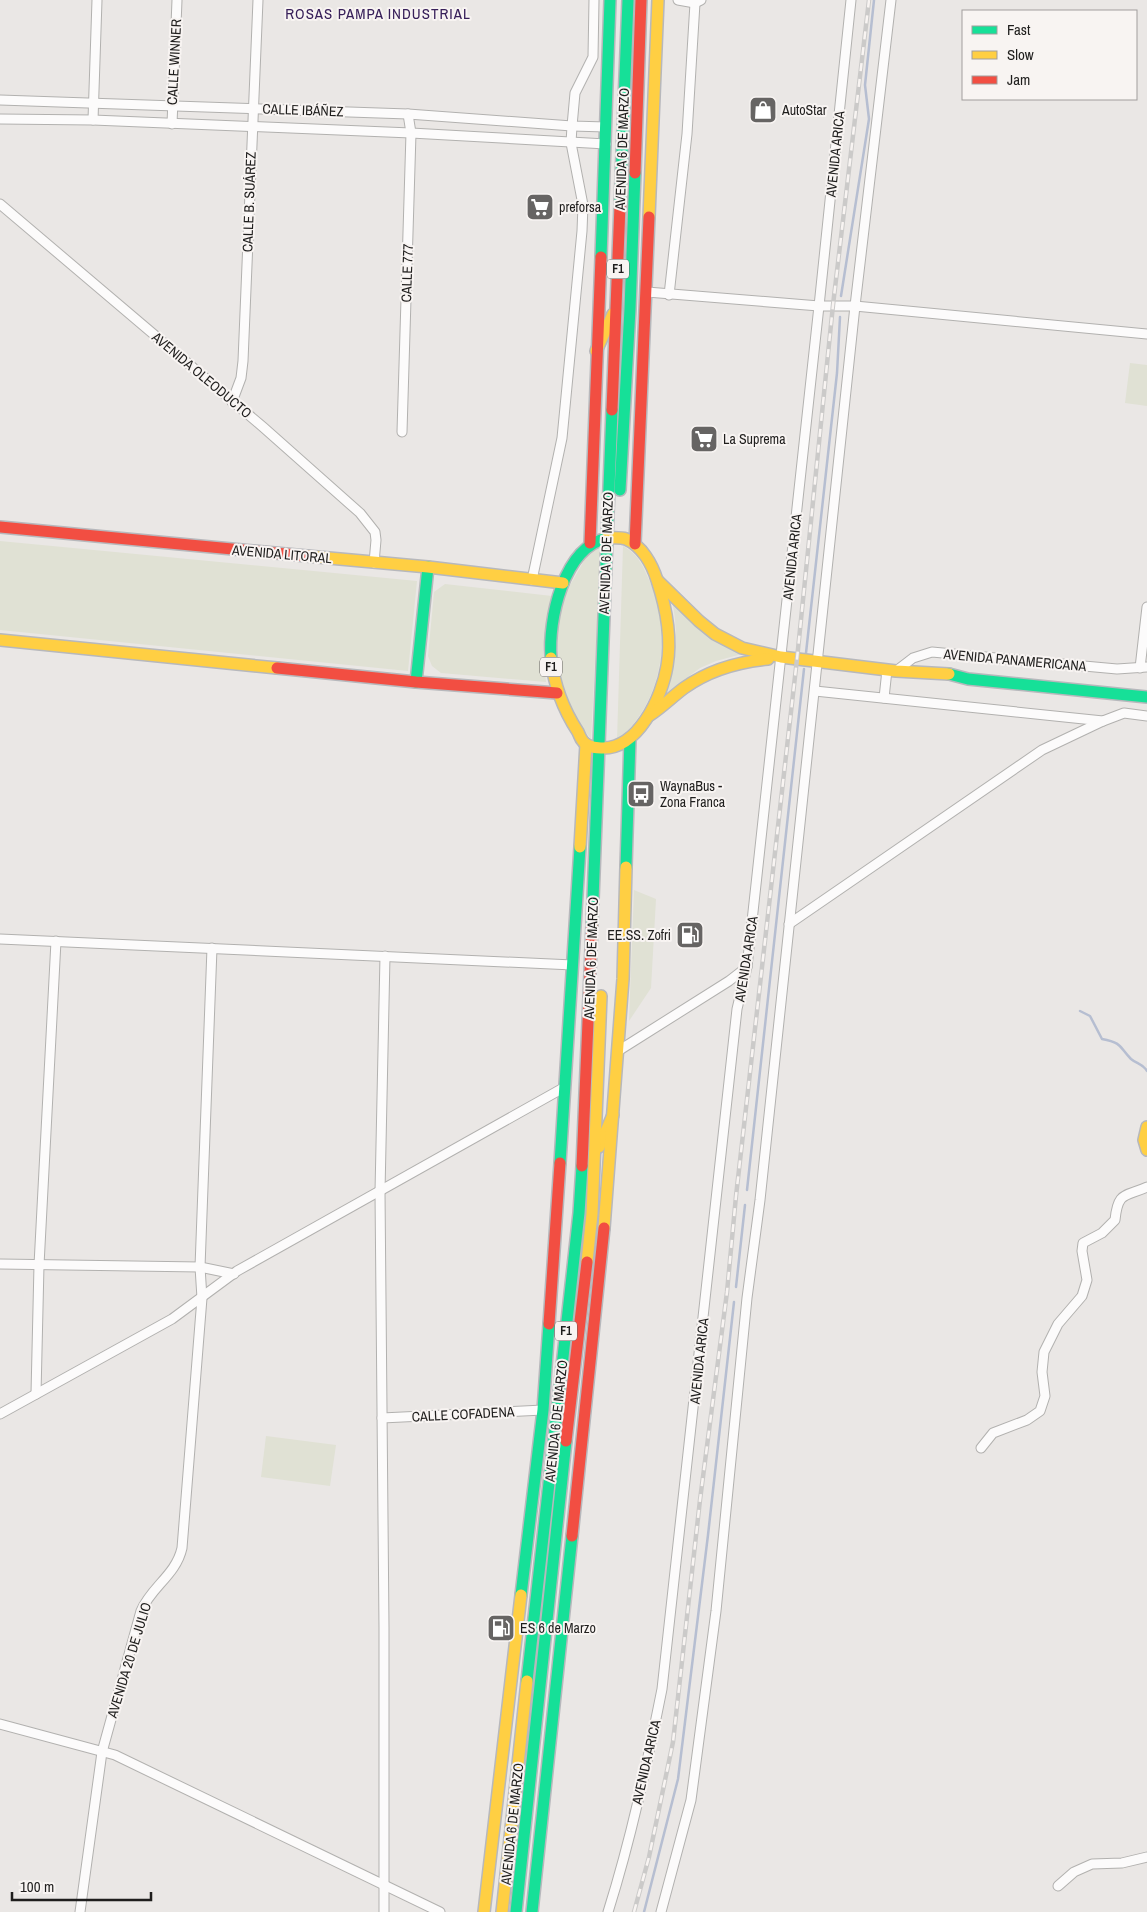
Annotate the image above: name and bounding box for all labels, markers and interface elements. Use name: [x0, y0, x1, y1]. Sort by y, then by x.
district label: ROSAS PAMPA INDUSTRIAL: [285, 3, 471, 24]
legend: [962, 10, 1137, 100]
street label: CALLE WINNER: [163, 19, 185, 105]
text: Fast: [1007, 19, 1031, 40]
text: Slow: [1007, 44, 1034, 65]
text: Jam: [1007, 69, 1030, 90]
street label: AVENIDA 6 DE MARZO: [611, 88, 633, 211]
shop icon: AutoStar: [748, 95, 778, 125]
street label: CALLE IBÁÑEZ: [262, 100, 344, 120]
place label: AutoStar: [781, 101, 827, 119]
street label: AVENIDA ARICA: [821, 110, 849, 199]
street label: CALLE B. SUÁREZ: [238, 152, 260, 252]
supermarket icon: preforsa: [525, 192, 555, 222]
place label: preforsa: [559, 198, 602, 216]
street label: CALLE 777: [397, 243, 417, 303]
road number: F1: [607, 260, 629, 278]
street label: AVENIDA OLEODUCTO: [148, 327, 256, 422]
supermarket icon: La Suprema: [689, 424, 719, 454]
place label: La Suprema: [723, 430, 786, 448]
street label: AVENIDA 6 DE MARZO: [595, 492, 617, 615]
street label: AVENIDA ARICA: [778, 513, 806, 602]
street label: AVENIDA LITORAL: [231, 541, 333, 567]
street label: AVENIDA PANAMERICANA: [942, 645, 1087, 675]
road number: F1: [540, 658, 562, 676]
place label: WaynaBus - Zona Franca: [660, 777, 726, 811]
bus stop icon: WaynaBus - Zona Franca: [626, 779, 656, 809]
street label: AVENIDA 6 DE MARZO: [580, 897, 602, 1020]
street label: AVENIDA ARICA: [730, 915, 762, 1004]
fuel station icon: EE.SS. Zofri: [675, 920, 705, 950]
place label: EE.SS. Zofri: [607, 926, 671, 944]
street label: AVENIDA ARICA: [685, 1317, 713, 1406]
road number: F1: [555, 1322, 577, 1340]
street label: AVENIDA 6 DE MARZO: [541, 1359, 571, 1484]
street label: CALLE COFADENA: [411, 1402, 515, 1426]
street label: AVENIDA 20 DE JULIO: [103, 1600, 155, 1721]
fuel station icon: ES 6 de Marzo: [486, 1613, 516, 1643]
place label: ES 6 de Marzo: [520, 1619, 596, 1637]
street label: AVENIDA ARICA: [627, 1717, 665, 1807]
street label: AVENIDA 6 DE MARZO: [497, 1762, 527, 1887]
scale bar: [12, 1870, 151, 1902]
text: 100 m: [20, 1876, 54, 1897]

